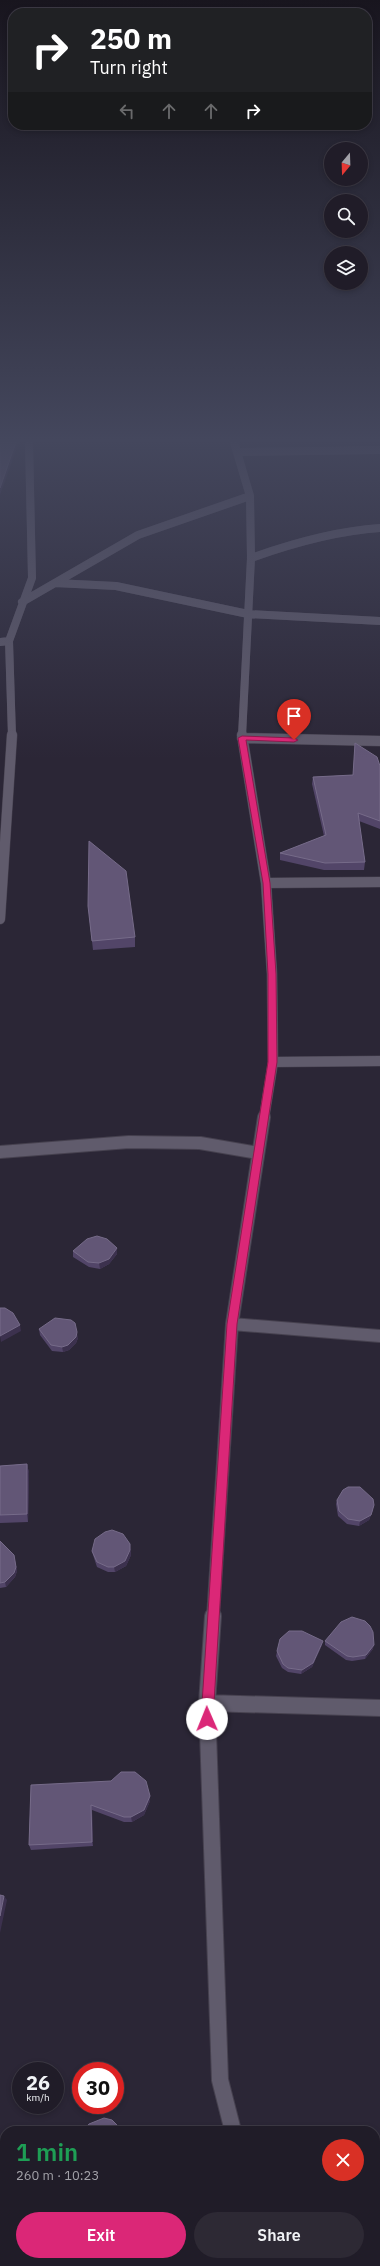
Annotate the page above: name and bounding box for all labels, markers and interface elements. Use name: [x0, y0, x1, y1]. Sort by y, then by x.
text: 250 m: [90, 20, 172, 57]
icon: right: [24, 24, 76, 76]
text: Turn right: [90, 56, 168, 79]
icon: left: [116, 100, 138, 122]
icon: ahead: [158, 100, 180, 122]
icon: ahead: [200, 100, 222, 122]
icon: right: [242, 100, 264, 122]
north arrow: [324, 142, 368, 186]
map controls: [324, 142, 368, 290]
button: search: [324, 194, 368, 238]
button: layers: [324, 246, 368, 290]
pin: [277, 699, 311, 740]
icon: arrive: [283, 705, 305, 727]
position arrow: [186, 1698, 228, 1740]
speed limit sign: 30: [72, 2062, 124, 2114]
text: 26: [26, 2069, 50, 2096]
text: km/h: [26, 2091, 50, 2104]
text: 1 min: [16, 2136, 78, 2168]
button: close: [322, 2139, 364, 2181]
text: 260 m · 10:23: [16, 2167, 99, 2184]
button: Exit: [16, 2212, 186, 2258]
button: Share: [194, 2212, 364, 2258]

